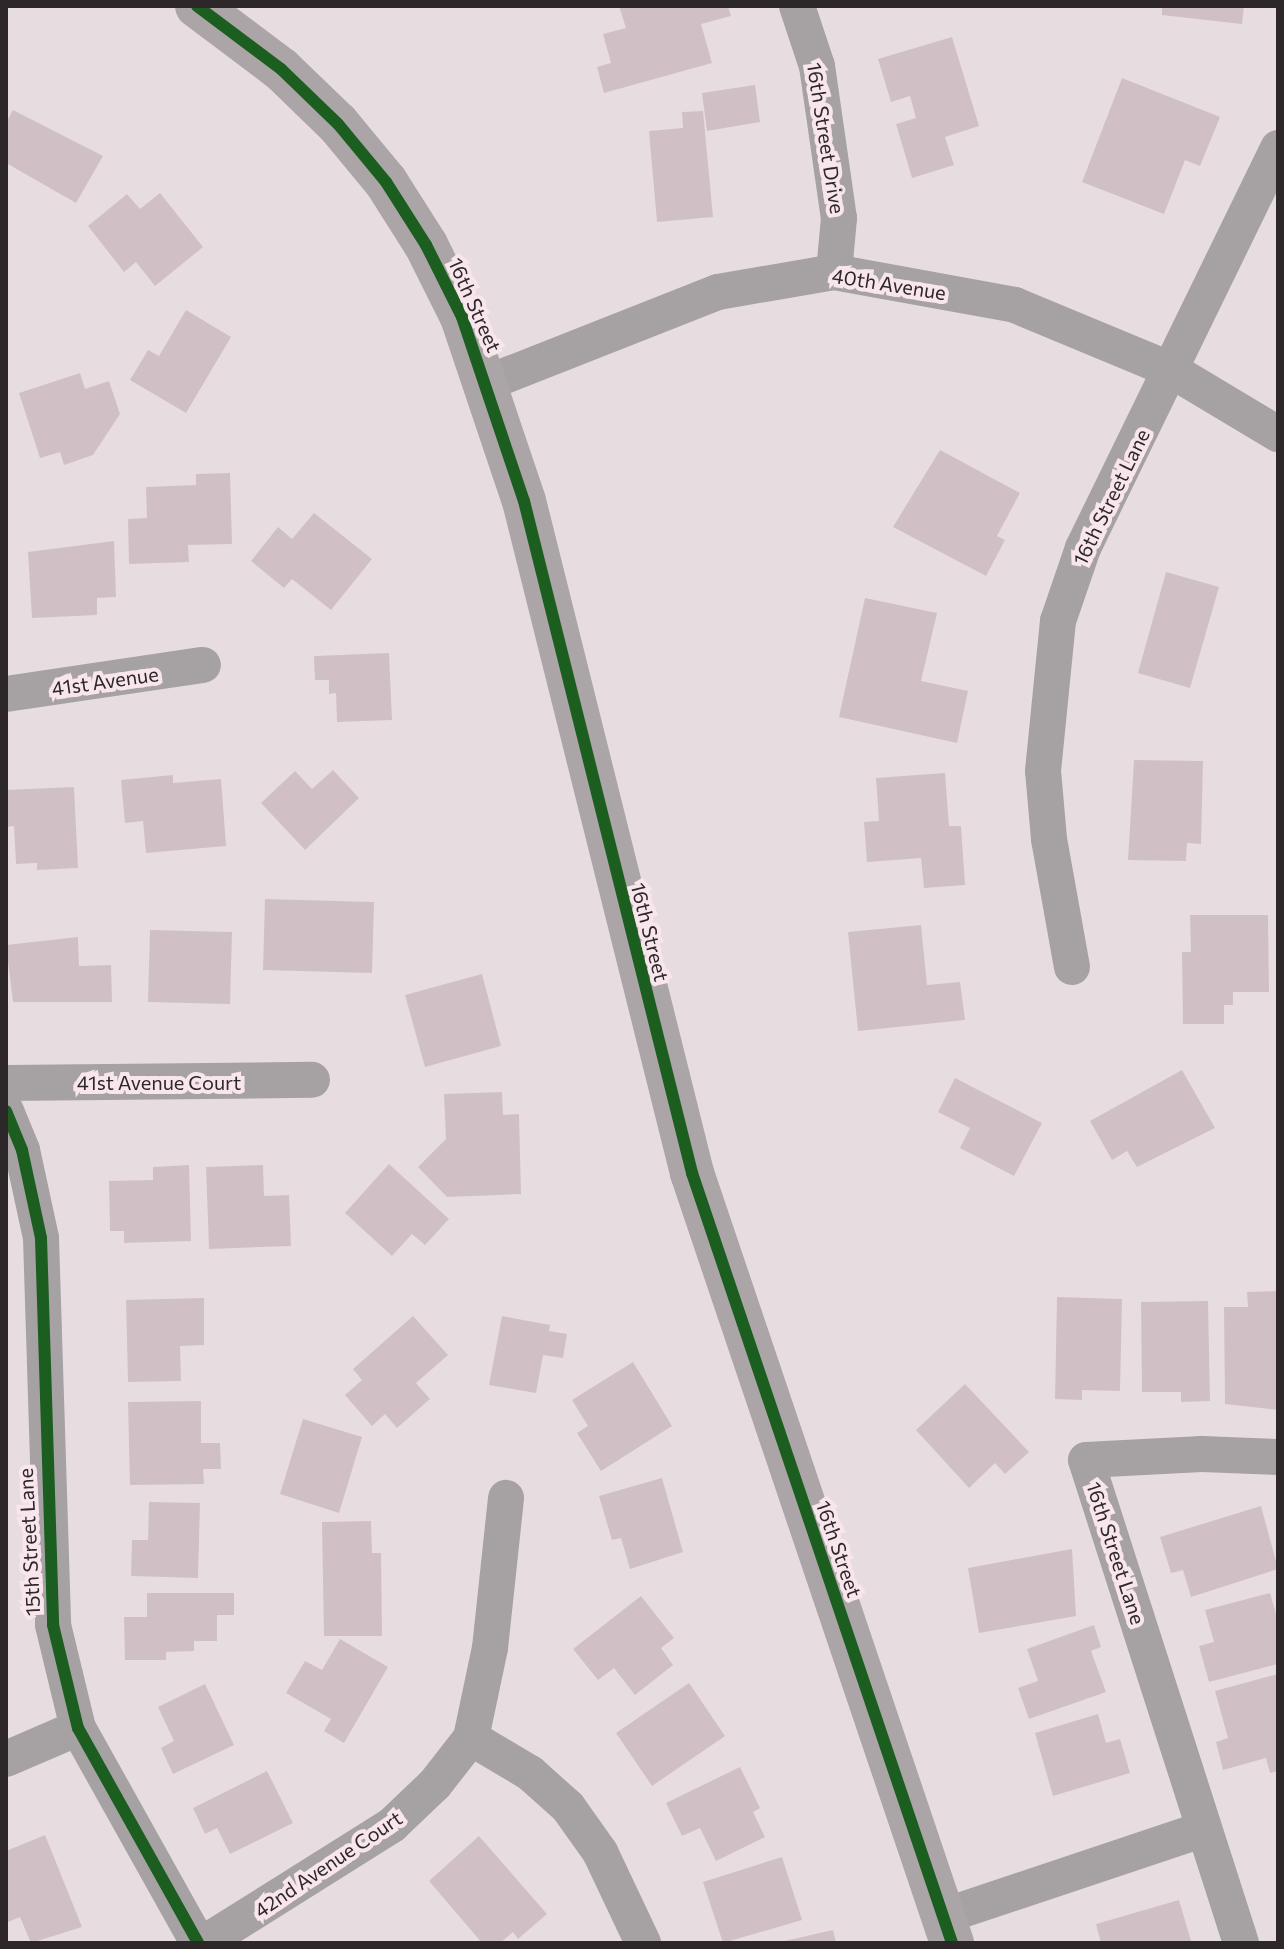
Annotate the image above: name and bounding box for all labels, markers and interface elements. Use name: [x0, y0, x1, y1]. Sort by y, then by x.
street label: 16th Street Drive: [802, 61, 850, 215]
street label: 16th Street: [444, 254, 506, 356]
street label: 40th Avenue: [830, 263, 948, 305]
street label: 16th Street Lane: [1068, 425, 1154, 569]
street label: 41st Avenue: [50, 662, 160, 700]
street label: 16th Street: [626, 880, 674, 984]
street label: 41st Avenue Court: [77, 1070, 241, 1094]
street label: 15th Street Lane: [13, 1468, 45, 1616]
street label: 16th Street Lane: [1082, 1479, 1150, 1627]
street label: 16th Street: [811, 1497, 867, 1601]
street label: 42nd Avenue Court: [250, 1806, 406, 1922]

